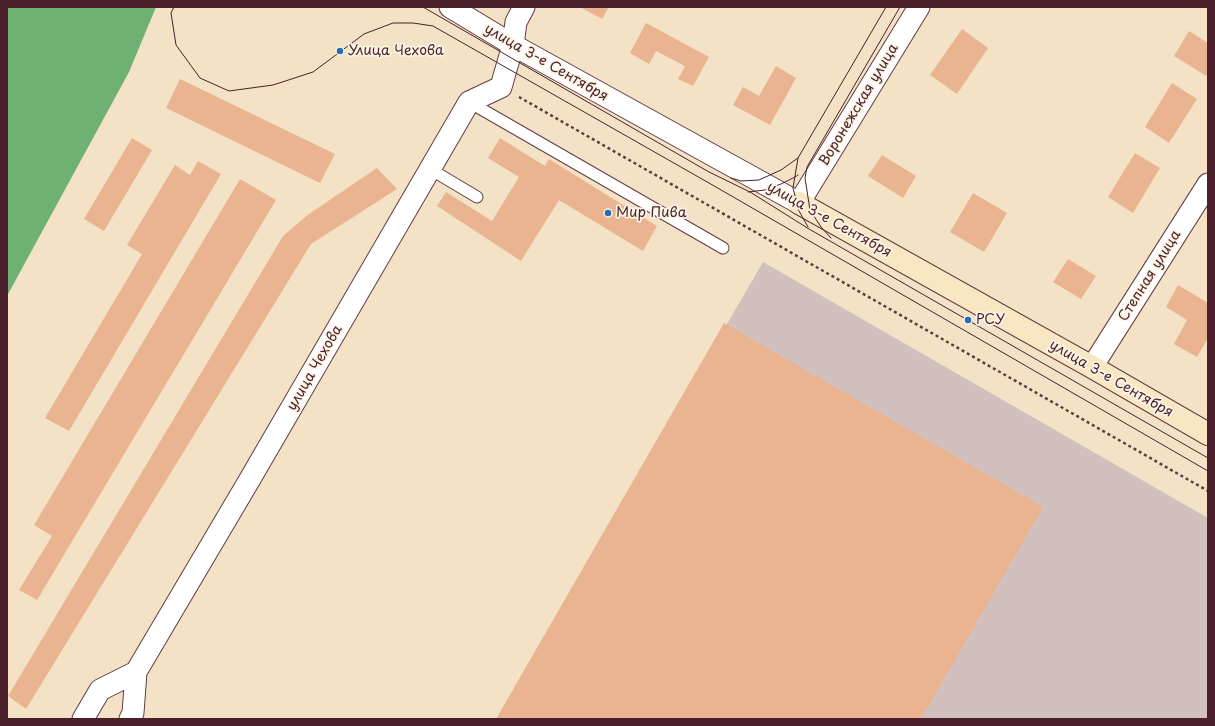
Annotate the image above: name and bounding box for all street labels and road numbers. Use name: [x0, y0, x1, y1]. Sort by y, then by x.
street label: улица 3-е Сентября: [481, 21, 611, 105]
street label: Воронежская улица: [816, 41, 902, 169]
street label: улица 3-е Сентября: [764, 179, 894, 261]
street label: Степная улица: [1115, 227, 1185, 325]
street label: улица Чехова: [284, 322, 346, 414]
street label: улица 3-е Сентября: [1046, 337, 1176, 421]

